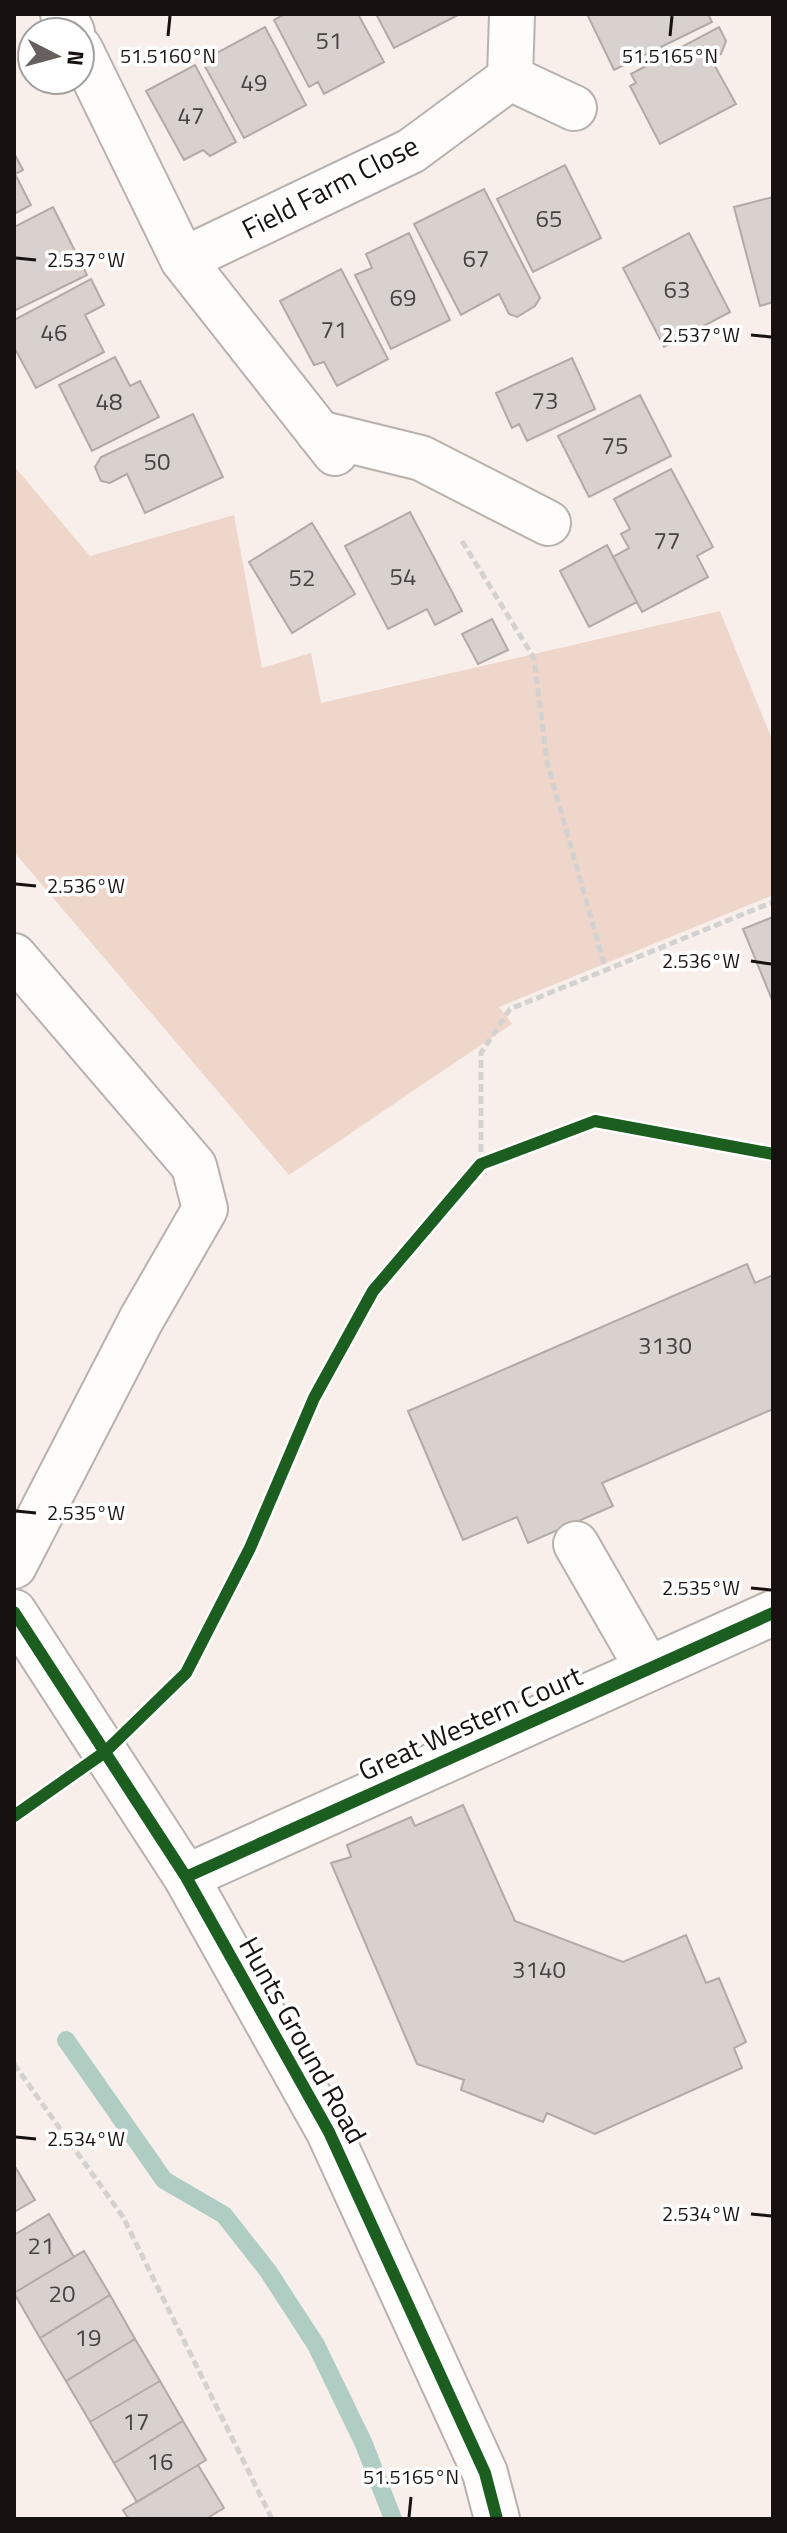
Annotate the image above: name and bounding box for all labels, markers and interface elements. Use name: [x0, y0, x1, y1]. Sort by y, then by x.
north arrow: [16, 16, 96, 96]
house number: 51: [316, 22, 342, 58]
text: 51.5160°N: [120, 40, 216, 71]
text: 51.5165°N: [622, 40, 718, 71]
text: N: [58, 49, 94, 67]
house number: 49: [241, 64, 267, 100]
house number: 47: [178, 97, 204, 133]
street label: Field Farm Close: [234, 124, 426, 250]
house number: 65: [536, 200, 562, 236]
house number: 67: [463, 240, 489, 276]
text: 2.537°W: [47, 244, 125, 275]
house number: 63: [664, 271, 690, 307]
house number: 69: [390, 279, 416, 315]
house number: 71: [321, 311, 347, 347]
house number: 46: [41, 314, 67, 350]
text: 2.537°W: [662, 319, 740, 350]
house number: 73: [532, 382, 558, 418]
house number: 48: [96, 383, 122, 419]
house number: 75: [602, 427, 628, 463]
house number: 50: [144, 443, 170, 479]
house number: 77: [654, 522, 680, 558]
house number: 54: [390, 558, 416, 594]
house number: 52: [289, 559, 315, 595]
text: 2.536°W: [47, 870, 125, 901]
text: 2.536°W: [662, 945, 740, 976]
house number: 3130: [638, 1327, 692, 1363]
text: 2.535°W: [47, 1497, 125, 1528]
text: 2.535°W: [662, 1572, 740, 1603]
street label: Great Western Court: [351, 1654, 589, 1791]
street label: Hunts Ground Road: [229, 1928, 378, 2151]
house number: 3140: [512, 1951, 566, 1987]
text: 2.534°W: [47, 2123, 125, 2154]
text: 2.534°W: [662, 2198, 740, 2229]
house number: 21: [28, 2227, 54, 2263]
house number: 20: [49, 2275, 75, 2311]
house number: 19: [75, 2319, 101, 2355]
house number: 17: [123, 2403, 149, 2439]
house number: 16: [147, 2443, 173, 2479]
text: 51.5165°N: [363, 2461, 459, 2492]

